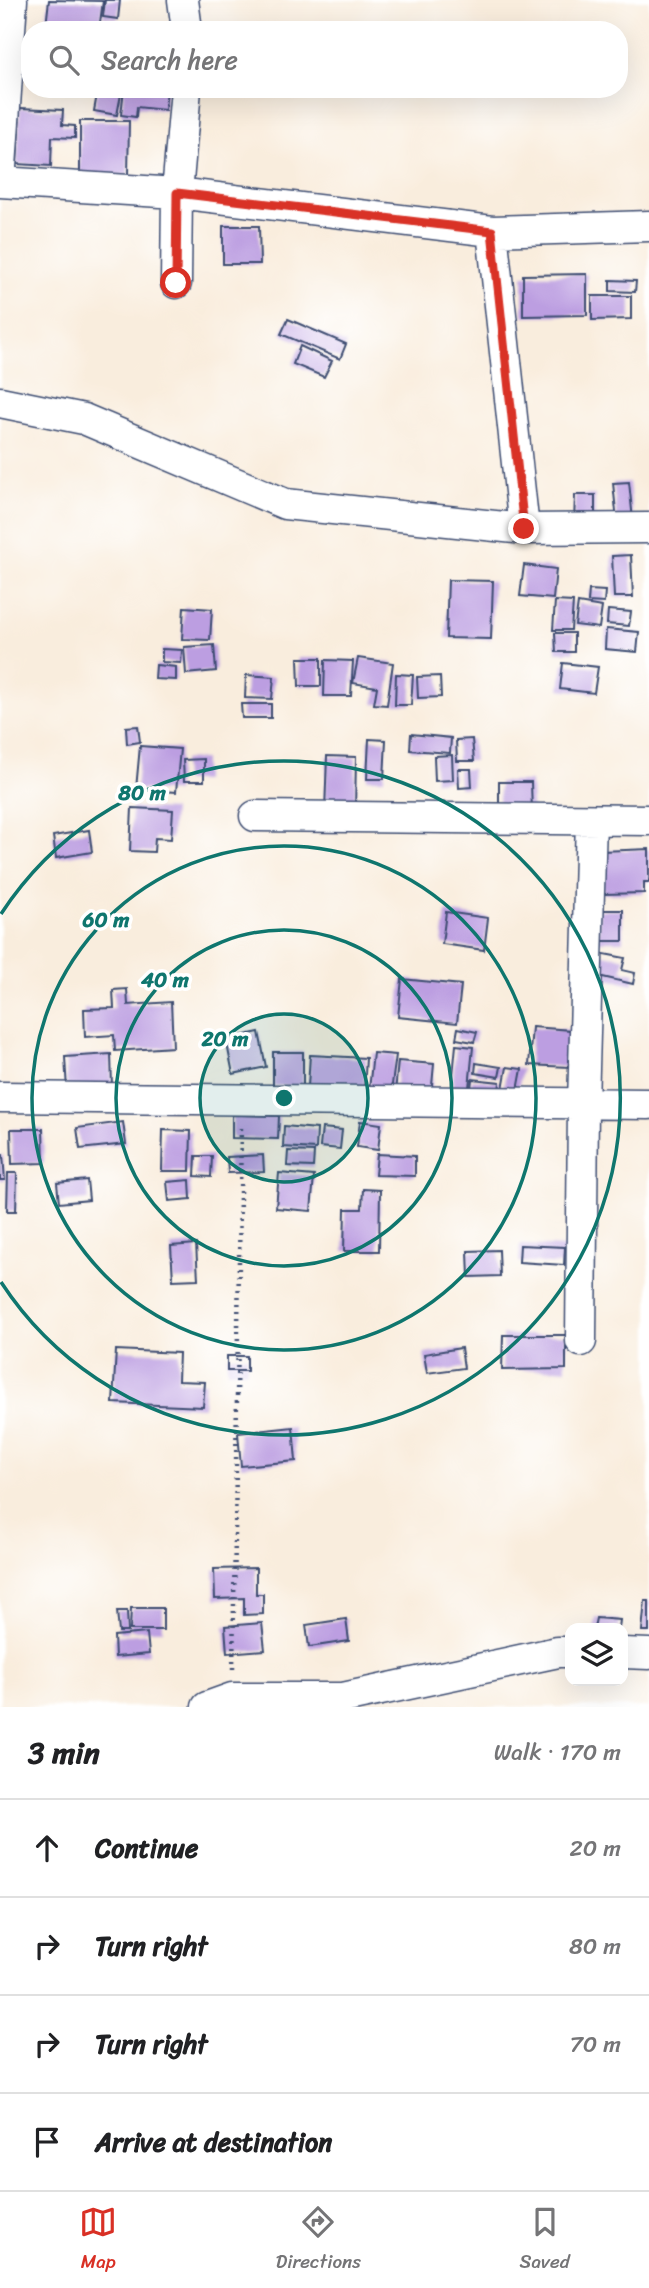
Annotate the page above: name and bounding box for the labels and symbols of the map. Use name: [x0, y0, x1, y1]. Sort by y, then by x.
route start: [160, 267, 191, 298]
route end: [508, 513, 539, 544]
text: 80 m: [117, 774, 167, 812]
text: 60 m: [82, 901, 130, 939]
text: 40 m: [140, 961, 190, 999]
text: 20 m: [201, 1020, 249, 1058]
centre of rings: [272, 1086, 296, 1110]

